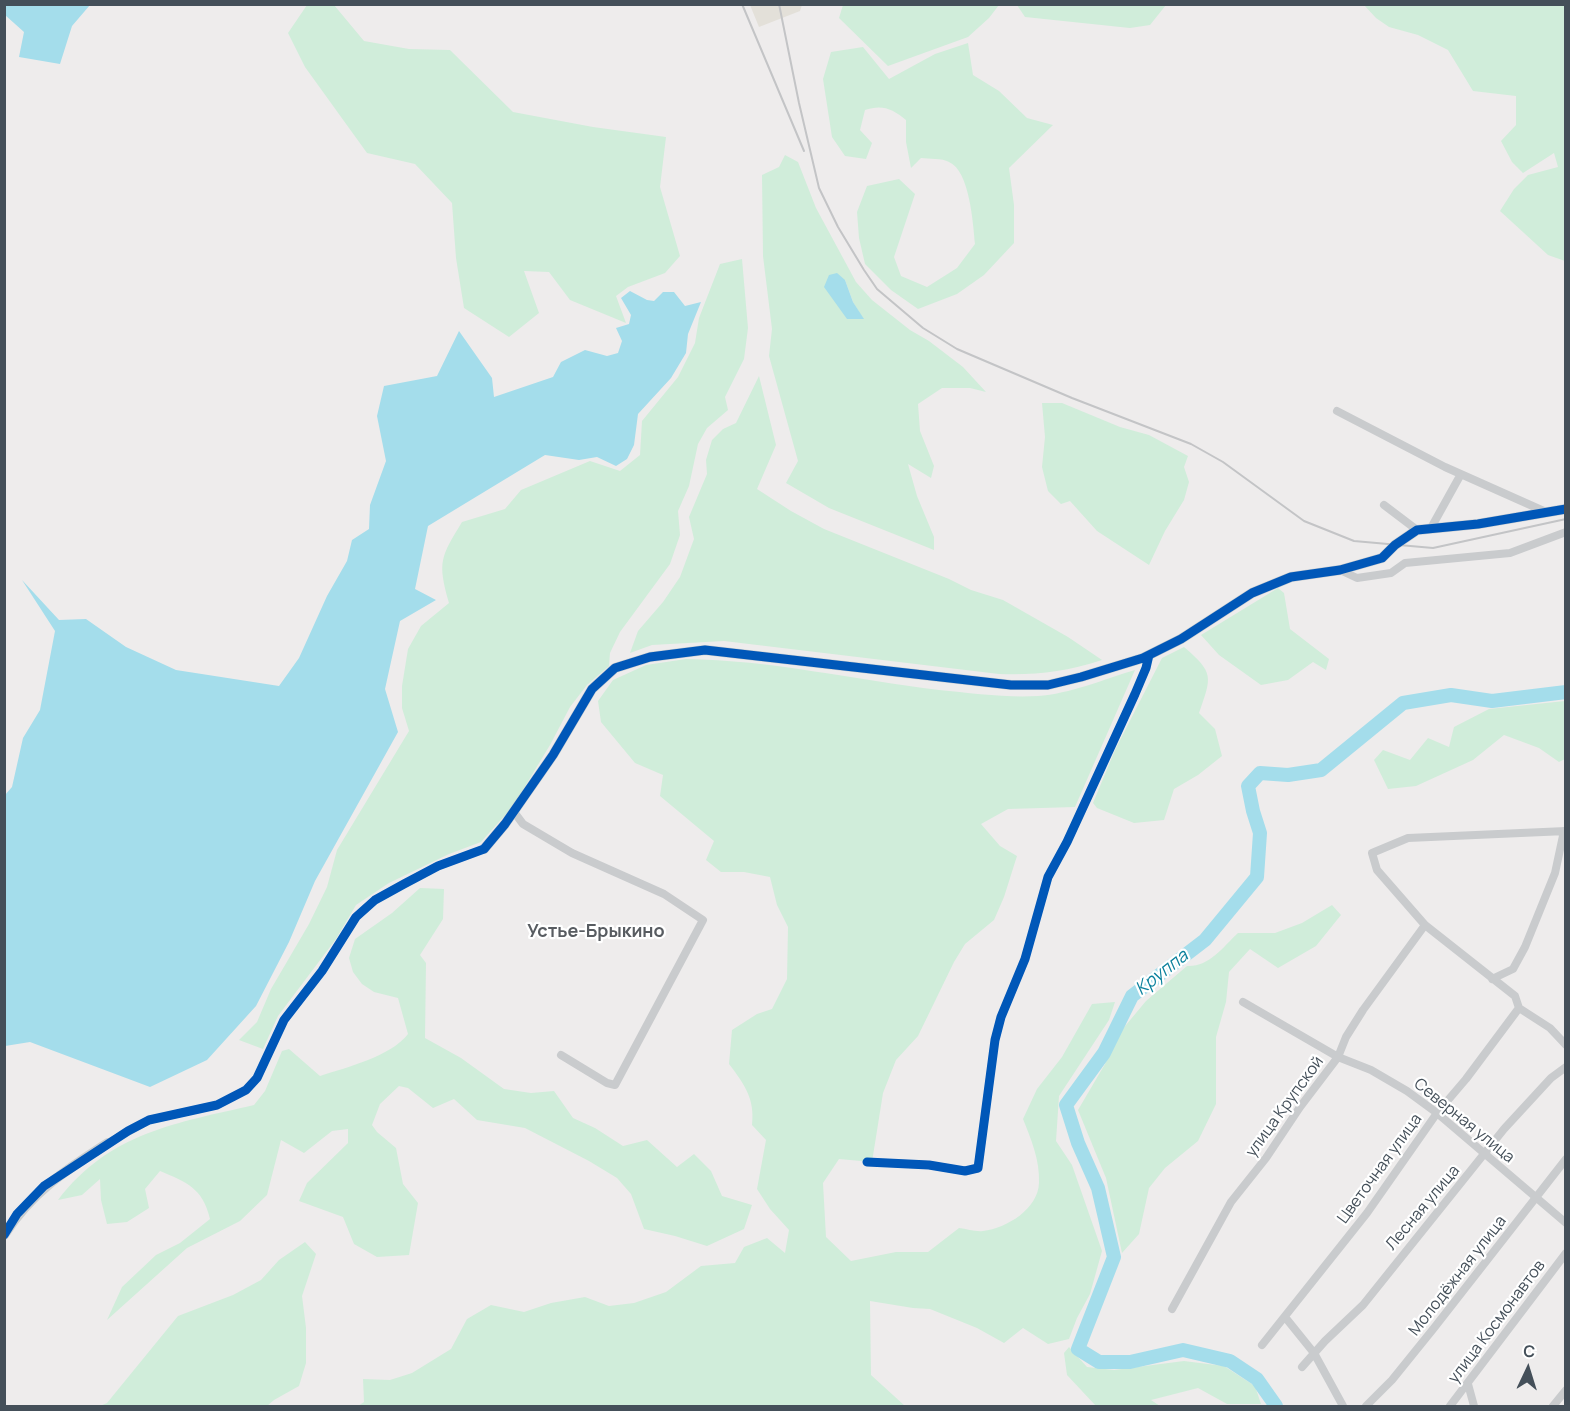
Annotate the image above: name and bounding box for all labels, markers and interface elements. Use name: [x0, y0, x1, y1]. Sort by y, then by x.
district label: Устье-Брыкино: [527, 921, 665, 943]
water label: Круппа: [1131, 946, 1193, 1000]
street label: улица Крупской: [1242, 1053, 1328, 1161]
street label: Северная улица: [1410, 1075, 1518, 1167]
street label: Цветочная улица: [1334, 1110, 1426, 1228]
street label: Лесная улица: [1382, 1162, 1464, 1254]
street label: Молодёжная улица: [1405, 1212, 1511, 1340]
street label: улица Космонавтов: [1445, 1257, 1549, 1387]
north arrow: [1498, 1339, 1558, 1399]
text: С: [1523, 1340, 1536, 1362]

